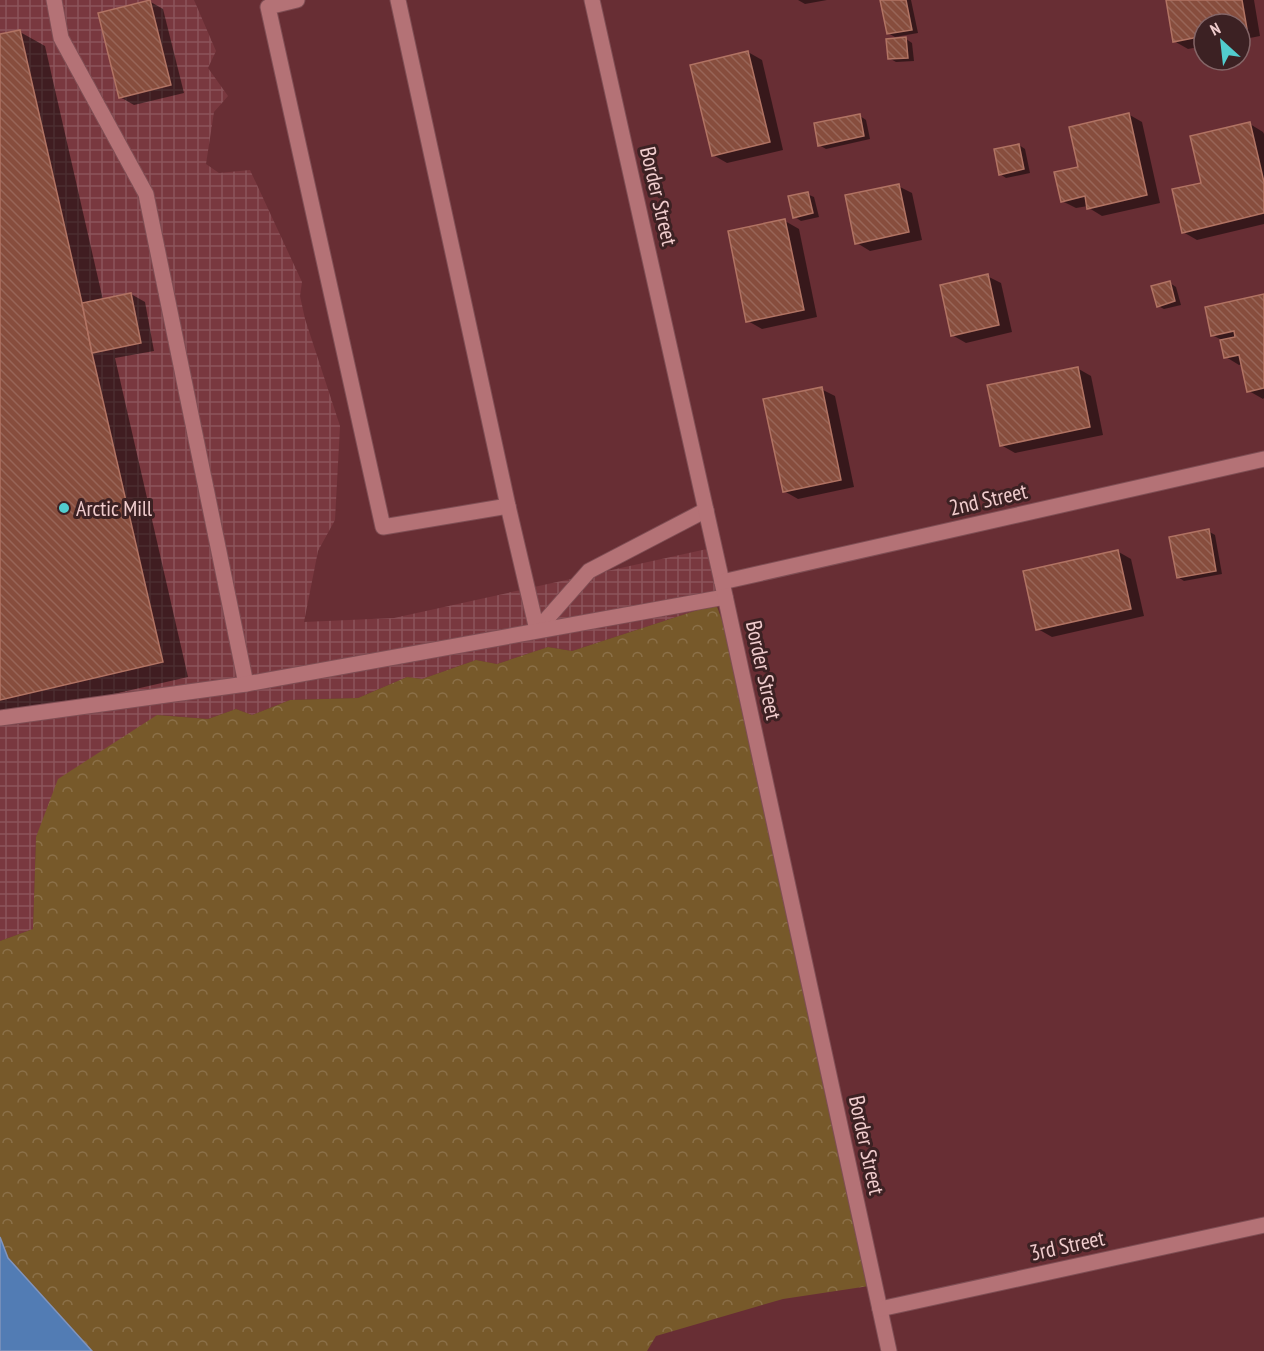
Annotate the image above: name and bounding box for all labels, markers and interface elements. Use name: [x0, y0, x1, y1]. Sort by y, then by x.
north arrow: [1192, 12, 1252, 72]
text: N: [1207, 18, 1224, 40]
street label: Border Street: [634, 144, 684, 248]
street label: 2nd Street: [946, 476, 1030, 522]
place label: Arctic Mill: [76, 494, 153, 522]
marker: Arctic Mill: [57, 501, 71, 515]
street label: Border Street: [740, 618, 788, 722]
street label: Border Street: [843, 1093, 891, 1197]
street label: 3rd Street: [1027, 1223, 1107, 1267]

